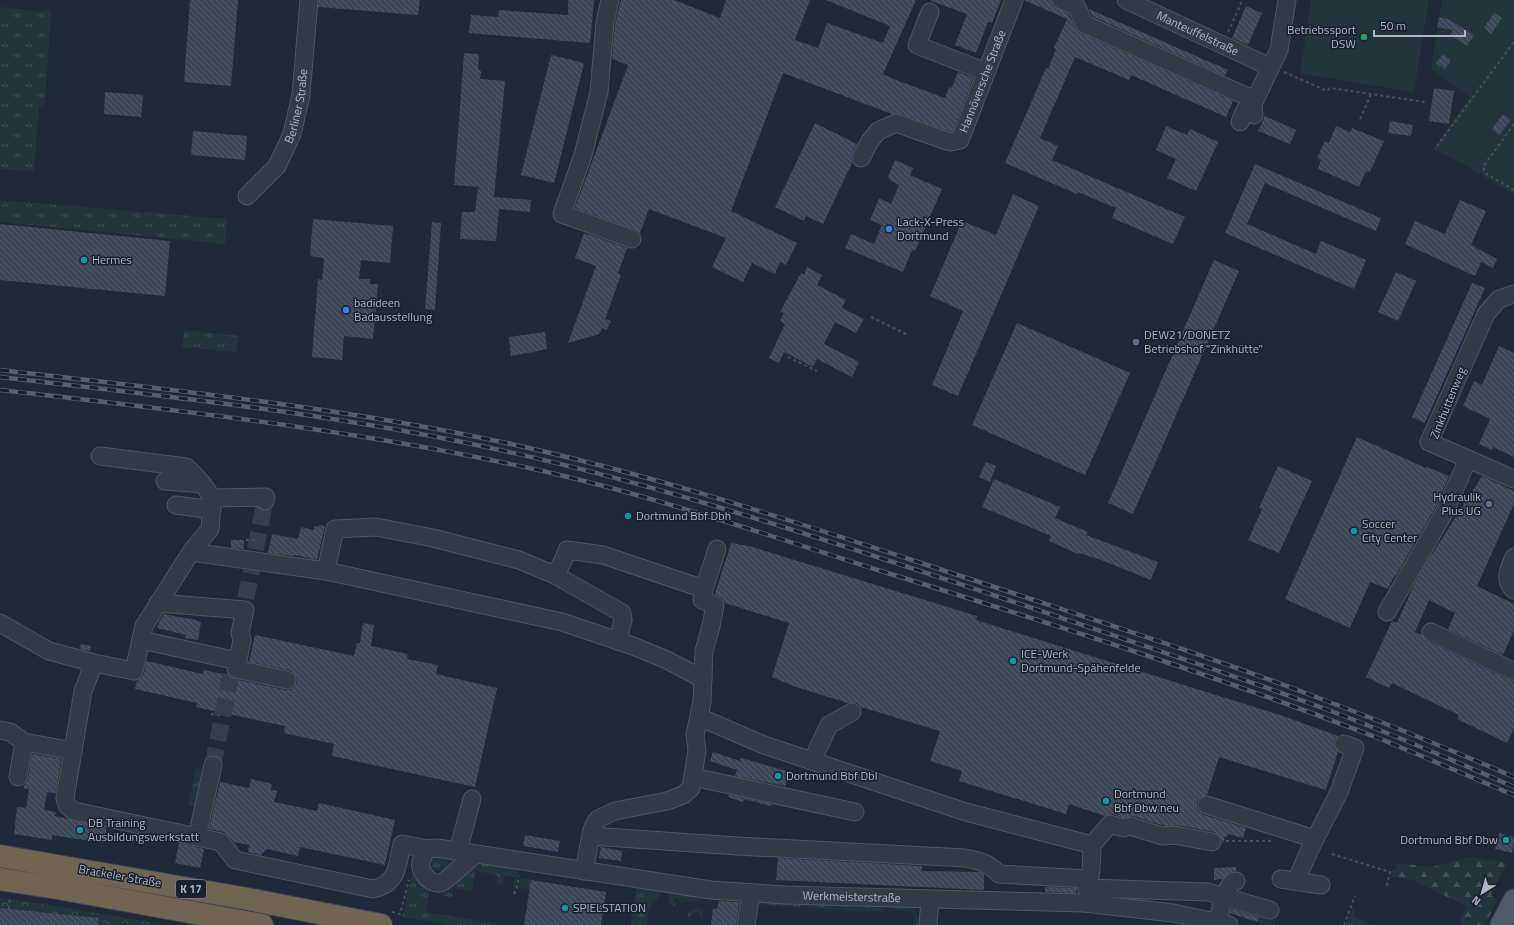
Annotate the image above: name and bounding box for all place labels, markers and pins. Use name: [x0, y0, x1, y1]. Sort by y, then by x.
place label: Betriebssport DSW: [1287, 20, 1357, 53]
marker: Betriebssport DSW: [1359, 32, 1369, 42]
place label: Lack-X-Press Dortmund: [897, 212, 964, 245]
marker: Lack-X-Press Dortmund: [884, 224, 894, 234]
place label: Hermes: [92, 250, 132, 269]
marker: Hermes: [79, 255, 89, 265]
place label: badideen Badausstellung: [354, 293, 432, 326]
marker: badideen Badausstellung: [341, 305, 351, 315]
place label: DEW21/DONETZ Betriebshof "Zinkhütte": [1144, 325, 1263, 358]
marker: DEW21/DONETZ Betriebshof "Zinkhütte": [1131, 337, 1141, 347]
place label: Hydraulik Plus UG: [1433, 487, 1481, 520]
marker: Hydraulik Plus UG: [1484, 499, 1494, 509]
place label: Dortmund Bbf Dbh: [636, 506, 731, 525]
marker: Dortmund Bbf Dbh: [623, 511, 633, 521]
place label: Soccer City Center: [1362, 514, 1417, 547]
marker: Soccer City Center: [1349, 526, 1359, 536]
place label: ICE-Werk Dortmund-Spähenfelde: [1021, 644, 1140, 677]
marker: ICE-Werk Dortmund-Spähenfelde: [1008, 656, 1018, 666]
place label: Dortmund Bbf Dbl: [786, 766, 877, 785]
marker: Dortmund Bbf Dbl: [773, 771, 783, 781]
place label: Dortmund Bbf Dbw neu: [1114, 784, 1179, 817]
marker: Dortmund Bbf Dbw neu: [1101, 796, 1111, 806]
place label: DB Training Ausbildungswerkstatt: [88, 813, 200, 846]
marker: DB Training Ausbildungswerkstatt: [75, 825, 85, 835]
place label: Dortmund Bbf Dbw: [1400, 830, 1498, 849]
marker: Dortmund Bbf Dbw: [1501, 835, 1511, 845]
place label: SPIELSTATION: [573, 898, 646, 917]
marker: SPIELSTATION: [560, 903, 570, 913]

